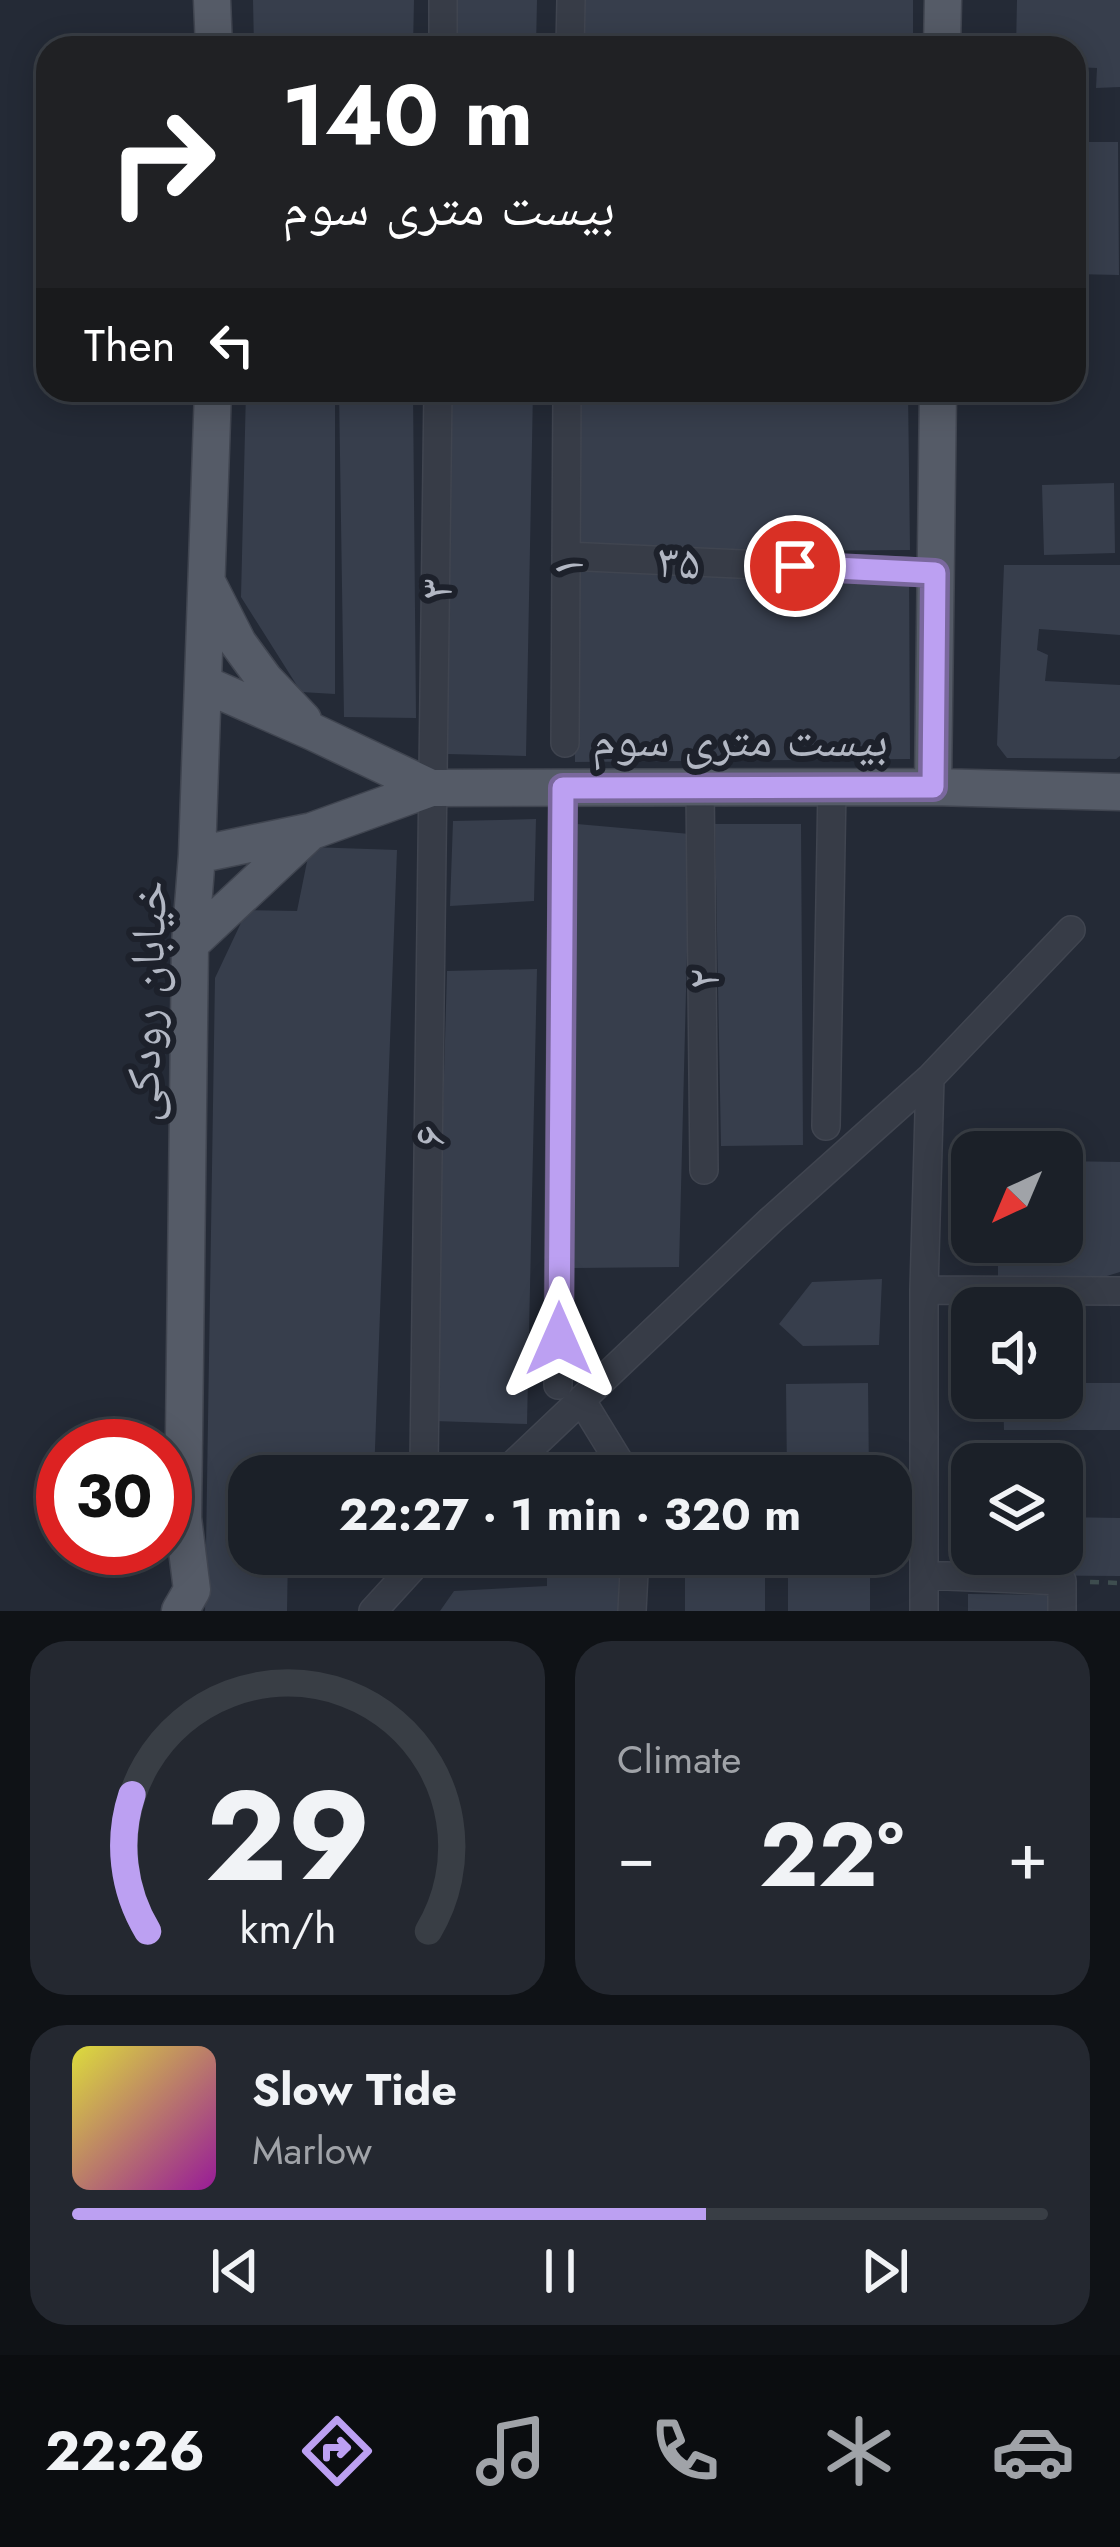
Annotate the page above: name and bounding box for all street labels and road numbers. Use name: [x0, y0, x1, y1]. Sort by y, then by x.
street label: ۳۵: [656, 526, 702, 597]
street label: ۱: [532, 556, 601, 578]
street label: ۳: [401, 578, 470, 600]
street label: بیست متری سوم: [592, 705, 888, 774]
street label: خیابان رودکی: [107, 879, 184, 1123]
street label: ۲: [668, 968, 737, 990]
street label: ۶: [394, 1125, 463, 1147]

